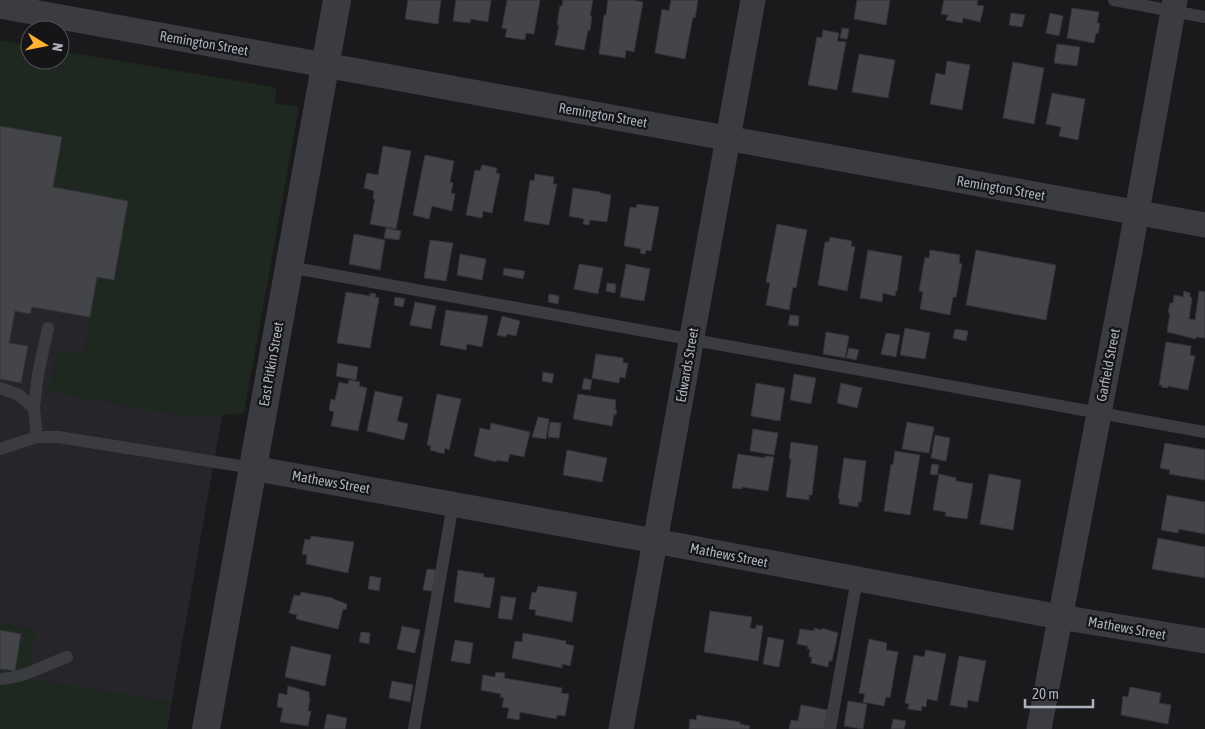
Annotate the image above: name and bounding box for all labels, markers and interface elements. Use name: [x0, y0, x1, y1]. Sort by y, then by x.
north arrow: [20, 20, 70, 70]
street label: Remington Street: [159, 27, 249, 59]
text: N: [49, 42, 66, 53]
street label: Remington Street: [558, 99, 648, 131]
street label: Remington Street: [956, 172, 1046, 204]
street label: East Pitkin Street: [256, 320, 286, 408]
street label: Edwards Street: [673, 326, 701, 404]
street label: Garfield Street: [1093, 327, 1123, 403]
street label: Mathews Street: [291, 467, 371, 497]
street label: Mathews Street: [689, 540, 769, 570]
street label: Mathews Street: [1087, 613, 1167, 643]
scale bar: [1025, 676, 1092, 708]
text: 20 m: [1032, 685, 1059, 702]

